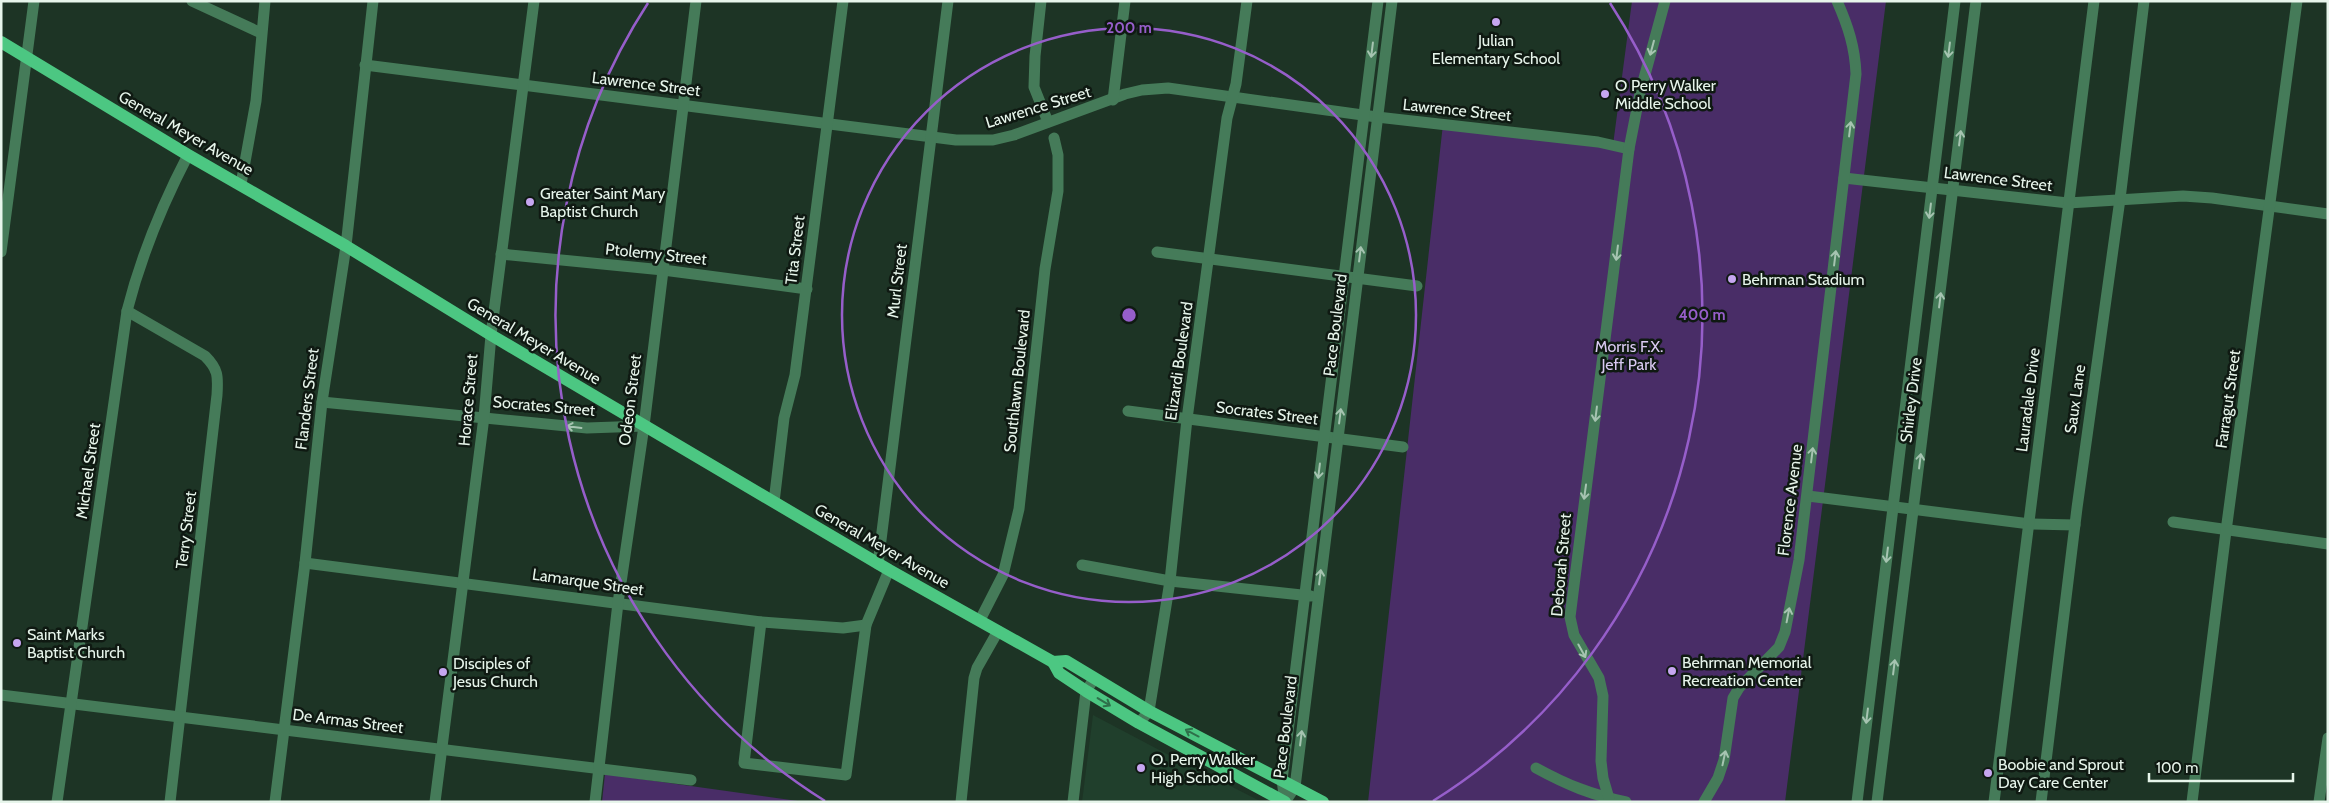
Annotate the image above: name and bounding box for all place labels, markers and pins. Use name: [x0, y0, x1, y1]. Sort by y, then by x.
marker: Julian Elementary School: [1490, 16, 1502, 28]
place label: Julian Elementary School: [1432, 31, 1560, 68]
place label: O Perry Walker Middle School: [1615, 76, 1717, 113]
marker: O Perry Walker Middle School: [1599, 88, 1611, 100]
place label: Greater Saint Mary Baptist Church: [540, 184, 665, 221]
marker: Greater Saint Mary Baptist Church: [524, 196, 536, 208]
place label: Behrman Stadium: [1742, 270, 1865, 289]
marker: Behrman Stadium: [1726, 273, 1738, 285]
centre of rings: [1120, 306, 1138, 324]
place label: Saint Marks Baptist Church: [27, 625, 125, 662]
marker: Saint Marks Baptist Church: [11, 637, 23, 649]
place label: Behrman Memorial Recreation Center: [1682, 653, 1812, 690]
place label: Disciples of Jesus Church: [452, 654, 538, 691]
marker: Behrman Memorial Recreation Center: [1666, 665, 1678, 677]
marker: Disciples of Jesus Church: [437, 666, 449, 678]
place label: O. Perry Walker High School: [1151, 750, 1256, 787]
place label: Boobie and Sprout Day Care Center: [1998, 755, 2125, 792]
marker: O. Perry Walker High School: [1135, 762, 1147, 774]
marker: Boobie and Sprout Day Care Center: [1982, 767, 1994, 779]

